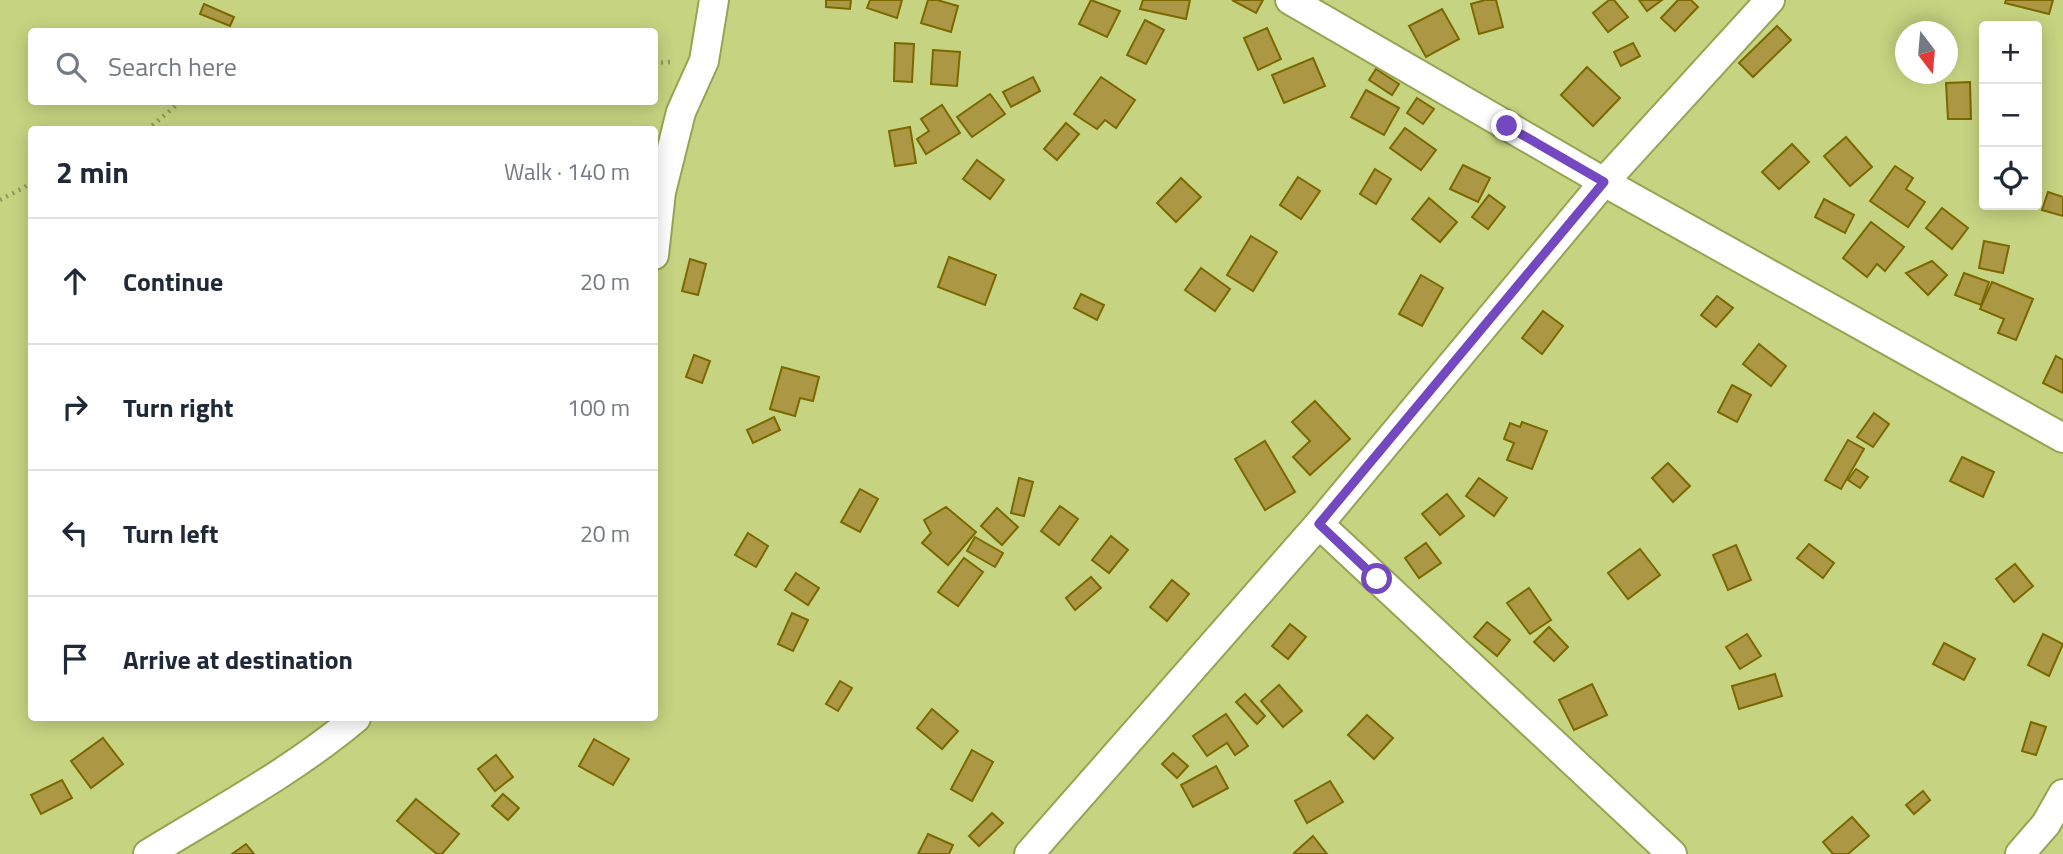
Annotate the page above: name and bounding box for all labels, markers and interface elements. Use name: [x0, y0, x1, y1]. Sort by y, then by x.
north arrow: [1895, 21, 1958, 84]
map controls: [1979, 21, 2042, 210]
button: +: [1979, 21, 2042, 84]
search box: [28, 28, 658, 105]
text: Search here: [108, 47, 237, 86]
icon: search: [52, 48, 90, 86]
button: −: [1979, 84, 2042, 147]
route end: [1491, 110, 1522, 141]
button: locate: [1979, 147, 2042, 210]
text: 2 min: [56, 149, 129, 195]
text: Walk · 140 m: [504, 154, 630, 189]
icon: ahead: [56, 262, 94, 300]
text: Continue: [123, 262, 223, 301]
text: 20 m: [580, 264, 630, 299]
icon: right: [56, 388, 94, 426]
text: Turn right: [123, 388, 234, 427]
text: 100 m: [567, 390, 630, 425]
icon: left: [56, 514, 94, 552]
text: Turn left: [123, 514, 218, 553]
text: 20 m: [580, 516, 630, 551]
route start: [1361, 563, 1392, 594]
icon: arrive: [56, 640, 94, 678]
text: Arrive at destination: [123, 640, 353, 679]

